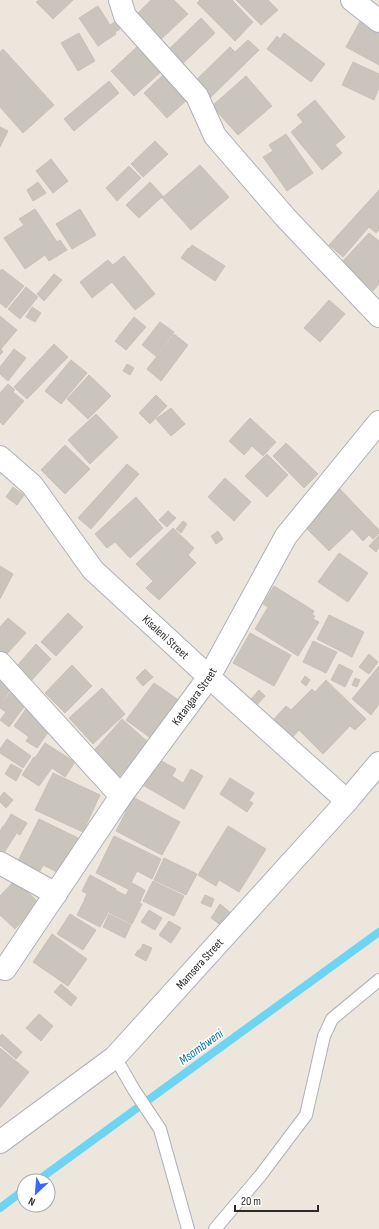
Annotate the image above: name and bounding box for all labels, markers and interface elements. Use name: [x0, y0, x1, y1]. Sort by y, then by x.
street label: Kisaleni Street: [139, 612, 192, 663]
street label: Katangara Street: [168, 665, 220, 728]
street label: Mamsera Street: [173, 935, 227, 992]
water label: Msambweni: [176, 1025, 227, 1068]
north arrow: [16, 1173, 56, 1213]
scale bar: [235, 1187, 318, 1213]
text: N: [26, 1194, 37, 1209]
text: 20 m: [241, 1194, 261, 1209]

